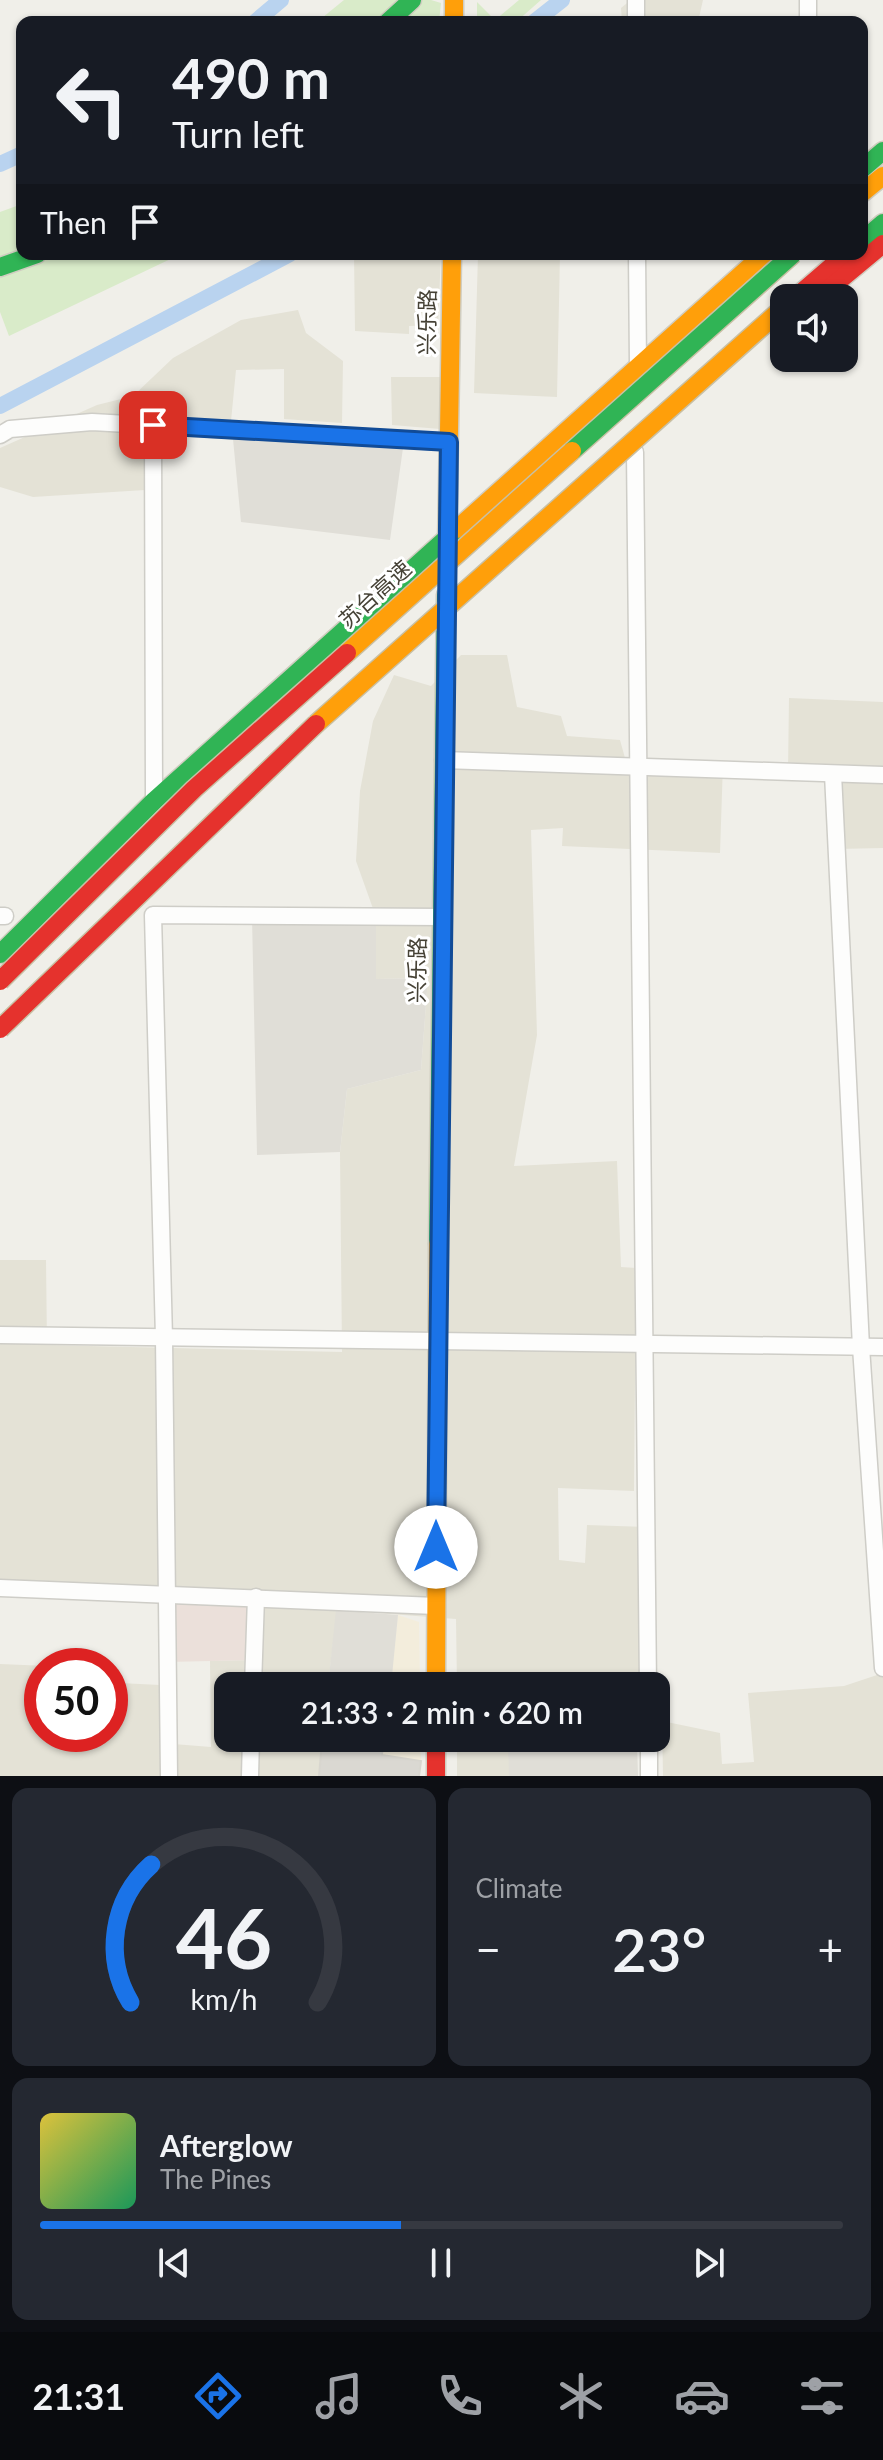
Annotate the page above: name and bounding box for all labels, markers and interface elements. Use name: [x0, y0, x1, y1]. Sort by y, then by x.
text: 490 m: [172, 44, 330, 111]
icon: left: [40, 48, 144, 152]
text: Turn left: [172, 112, 304, 156]
icon: arrive: [123, 200, 167, 244]
text: Then: [40, 204, 107, 240]
map controls: [770, 284, 858, 372]
button: sound: [770, 284, 858, 372]
street label: 兴乐路: [412, 289, 441, 355]
pin: [119, 391, 187, 459]
icon: arrive: [131, 403, 175, 447]
street label: 苏台高速: [333, 554, 416, 633]
street label: 兴乐路: [402, 937, 431, 1003]
position arrow: [394, 1505, 478, 1589]
speed limit sign: 50: [24, 1648, 128, 1752]
text: 21:33 · 2 min · 620 m: [301, 1694, 583, 1730]
text: Climate: [476, 1872, 562, 1904]
text: 46: [176, 1887, 272, 1987]
text: 23°: [612, 1913, 707, 1985]
text: −: [476, 1923, 501, 1975]
text: +: [817, 1923, 843, 1975]
text: km/h: [190, 1982, 257, 2016]
text: Afterglow: [160, 2127, 293, 2163]
text: The Pines: [160, 2163, 271, 2195]
icon: previous: [152, 2241, 196, 2285]
icon: pause: [419, 2241, 463, 2285]
icon: next: [687, 2241, 731, 2285]
icon: directions: [190, 2368, 246, 2424]
icon: music: [311, 2368, 367, 2424]
icon: phone: [432, 2368, 488, 2424]
icon: climate: [553, 2368, 609, 2424]
icon: car: [674, 2368, 730, 2424]
icon: filters: [794, 2368, 850, 2424]
text: 21:31: [32, 2374, 125, 2418]

